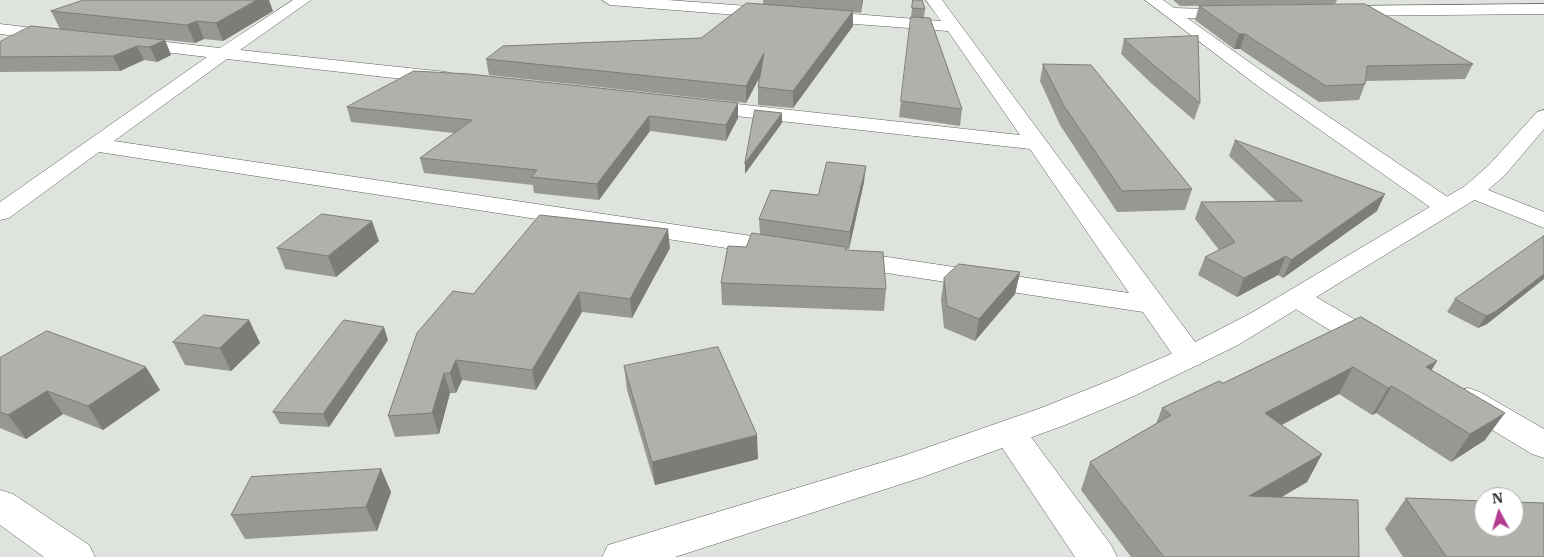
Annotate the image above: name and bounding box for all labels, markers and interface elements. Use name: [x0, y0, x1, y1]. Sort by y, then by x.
north arrow: [1474, 487, 1524, 537]
text: N: [1491, 489, 1504, 508]

